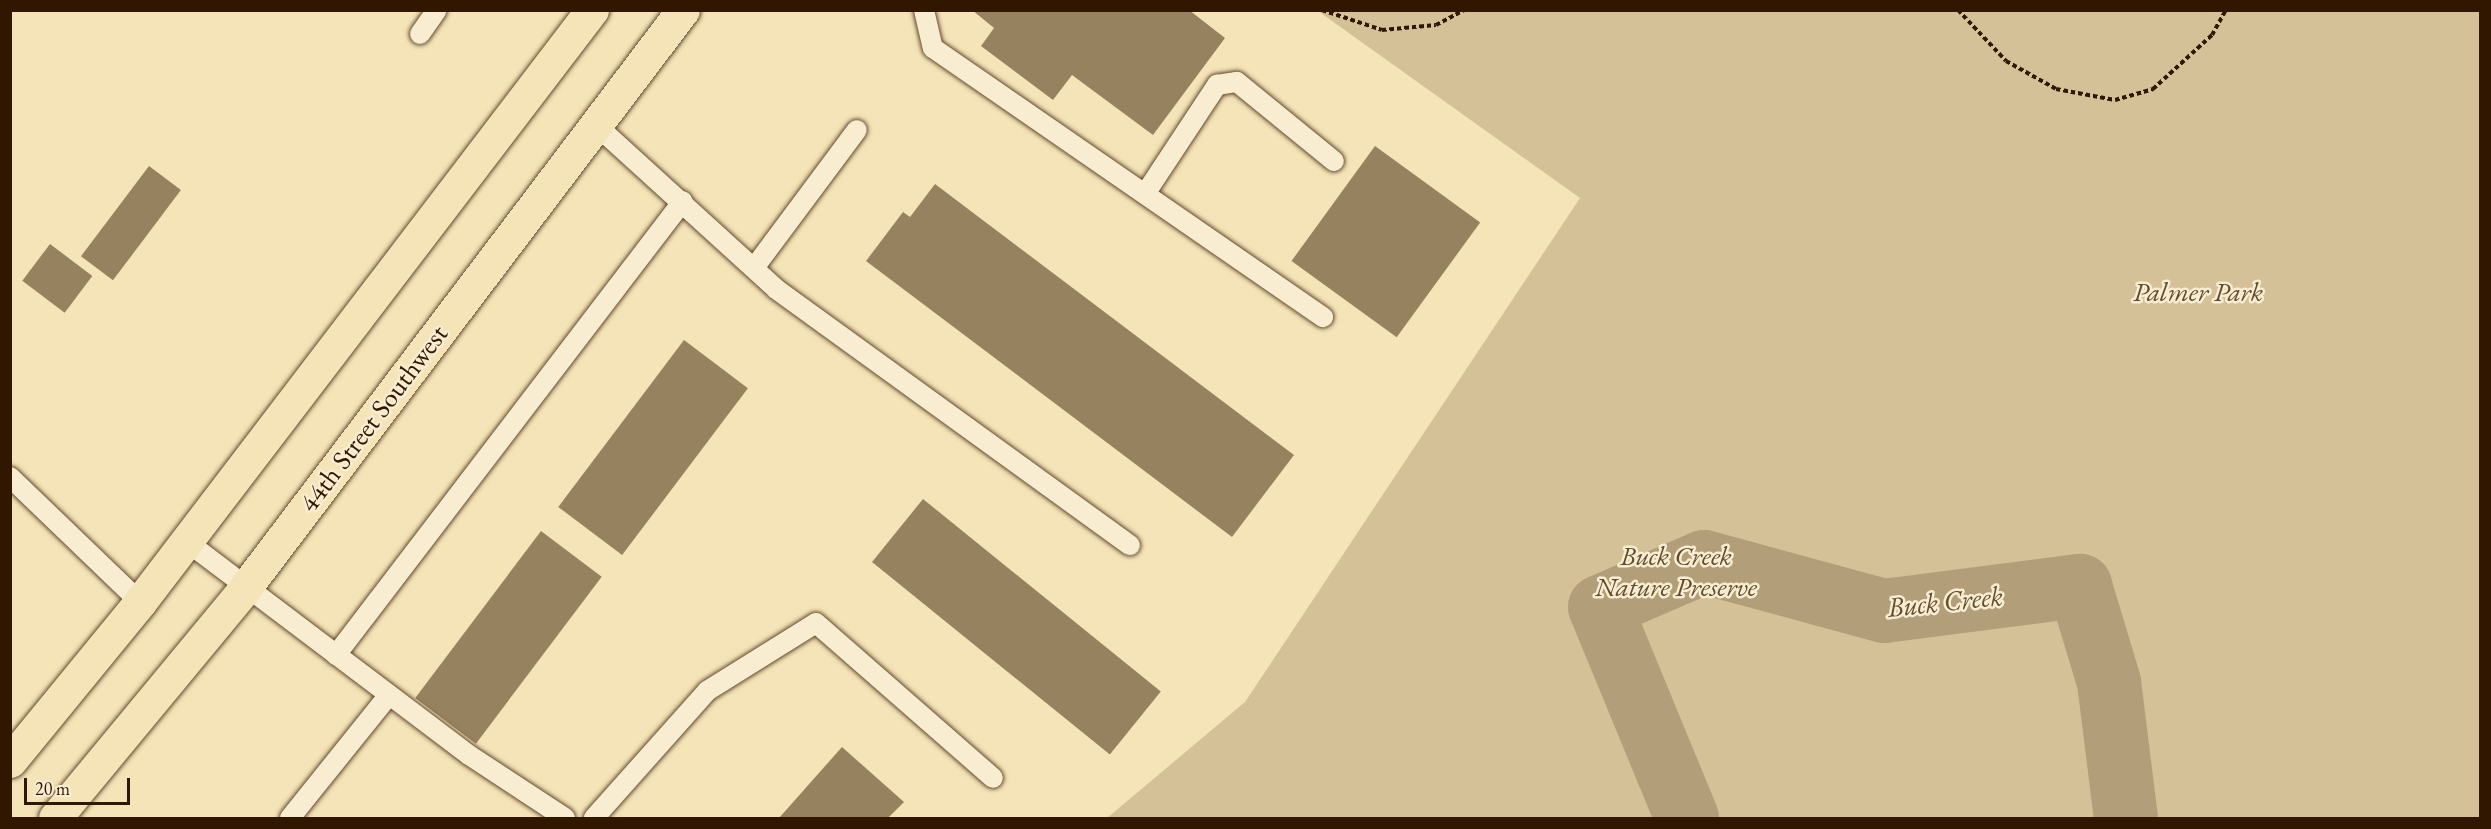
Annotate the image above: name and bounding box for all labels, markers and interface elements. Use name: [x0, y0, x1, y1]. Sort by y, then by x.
park label: Palmer Park: [2133, 276, 2263, 308]
street label: 44th Street Southwest: [292, 318, 454, 518]
park label: Buck Creek Nature Preserve: [1595, 539, 1757, 602]
water label: Buck Creek: [1886, 578, 2004, 624]
scale bar: [27, 766, 134, 804]
text: 20 m: [35, 777, 70, 800]

